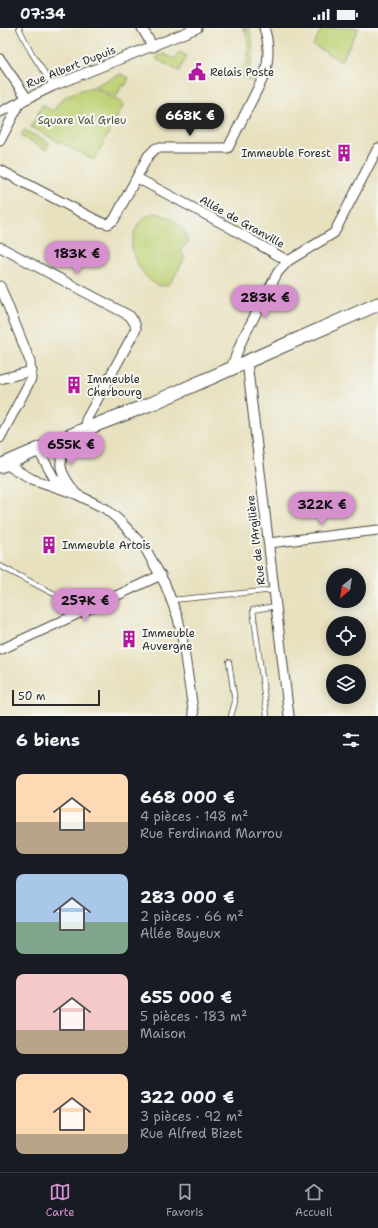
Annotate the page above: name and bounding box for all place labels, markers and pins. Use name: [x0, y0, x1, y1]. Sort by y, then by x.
public building icon: Relais Poste: [187, 62, 207, 82]
place label: Relais Poste: [210, 65, 274, 80]
pin: 668K €: [157, 103, 223, 137]
building icon: Immeuble Forest: [334, 143, 354, 163]
place label: Immeuble Forest: [241, 146, 331, 161]
pin: 183K €: [44, 241, 110, 275]
pin: 283K €: [232, 285, 298, 319]
place label: Immeuble Cherbourg: [87, 372, 142, 400]
building icon: Immeuble Cherbourg: [64, 375, 84, 395]
pin: 655K €: [38, 432, 104, 466]
pin: 322K €: [289, 492, 355, 526]
building icon: Immeuble Artois: [39, 535, 59, 555]
place label: Immeuble Artois: [62, 538, 151, 553]
pin: 257K €: [52, 588, 118, 622]
place label: Immeuble Auvergne: [142, 626, 195, 654]
building icon: Immeuble Auvergne: [119, 629, 139, 649]

